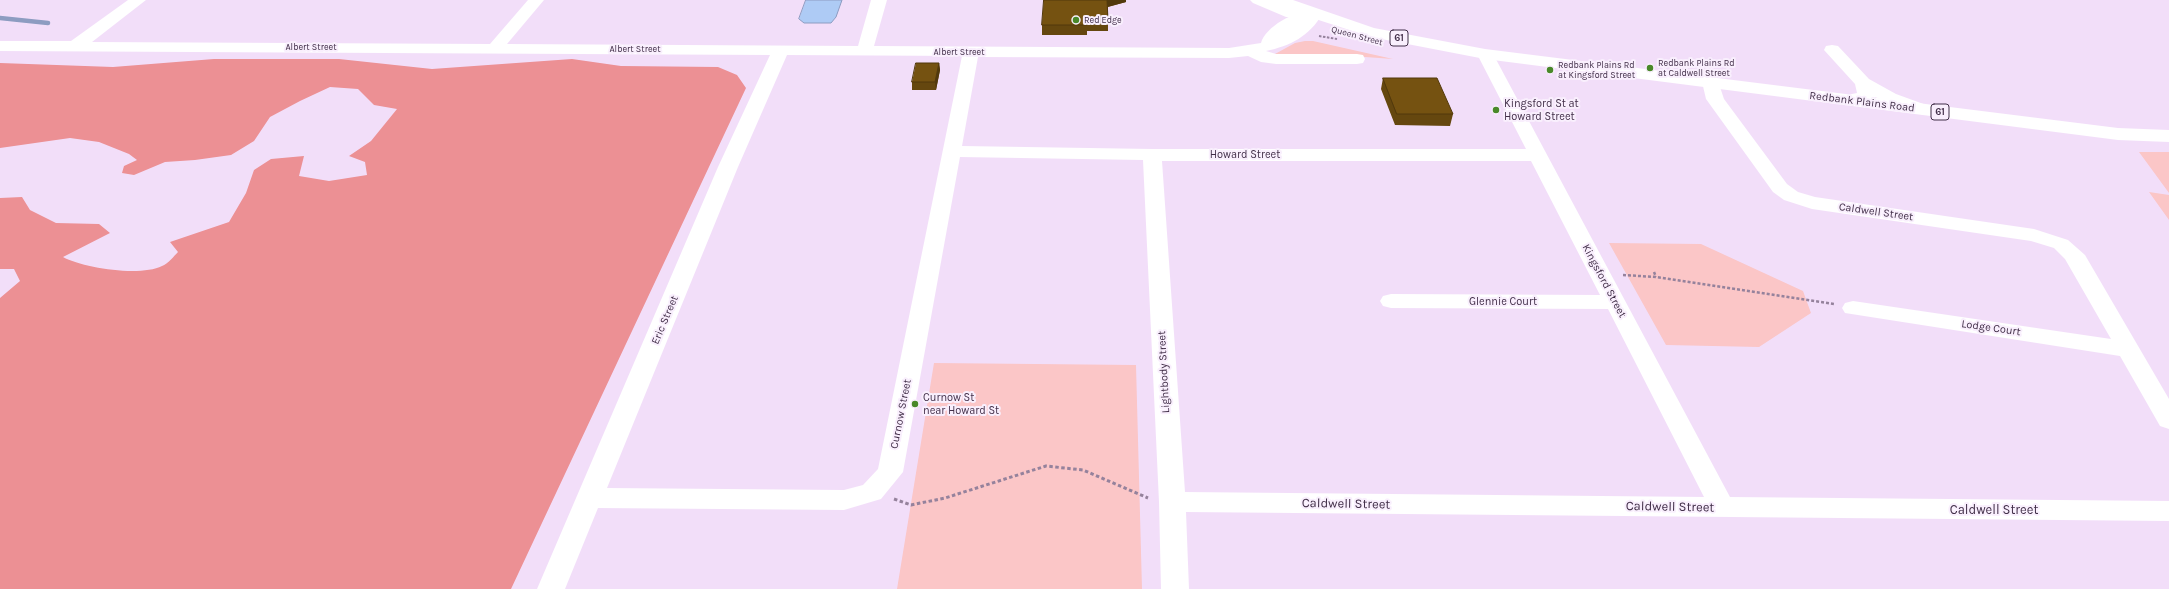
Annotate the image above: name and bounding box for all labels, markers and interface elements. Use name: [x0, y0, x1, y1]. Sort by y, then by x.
marker: Red Edge: [1071, 15, 1081, 25]
place label: Red Edge: [1084, 15, 1122, 25]
street label: Queen Street: [1330, 24, 1384, 48]
road number: 61: [1390, 30, 1408, 46]
street label: Albert Street: [285, 42, 337, 52]
street label: Albert Street: [609, 44, 661, 54]
street label: Albert Street: [933, 47, 985, 57]
place label: Redbank Plains Rd at Caldwell Street: [1658, 58, 1735, 79]
place label: Redbank Plains Rd at Kingsford Street: [1558, 60, 1635, 81]
marker: Redbank Plains Rd at Caldwell Street: [1645, 63, 1655, 73]
marker: Redbank Plains Rd at Kingsford Street: [1545, 65, 1555, 75]
street label: Redbank Plains Road: [1809, 89, 1915, 115]
place label: Kingsford St at Howard Street: [1504, 97, 1579, 123]
road number: 61: [1931, 104, 1949, 120]
marker: Kingsford St at Howard Street: [1491, 105, 1501, 115]
street label: Howard Street: [1210, 148, 1280, 162]
street label: Caldwell Street: [1838, 200, 1914, 224]
street label: Kingsford Street: [1579, 242, 1629, 320]
street label: Eric Street: [649, 294, 681, 346]
street label: Glennie Court: [1469, 295, 1537, 309]
street label: Lodge Court: [1961, 317, 2021, 339]
street label: Lightbody Street: [1155, 331, 1173, 413]
street label: Curnow Street: [888, 378, 914, 450]
place label: Curnow St near Howard St: [923, 391, 999, 417]
marker: Curnow St near Howard St: [910, 399, 920, 409]
street label: Caldwell Street: [1302, 495, 1390, 513]
street label: Caldwell Street: [1626, 498, 1714, 516]
street label: Caldwell Street: [1950, 502, 2038, 518]

